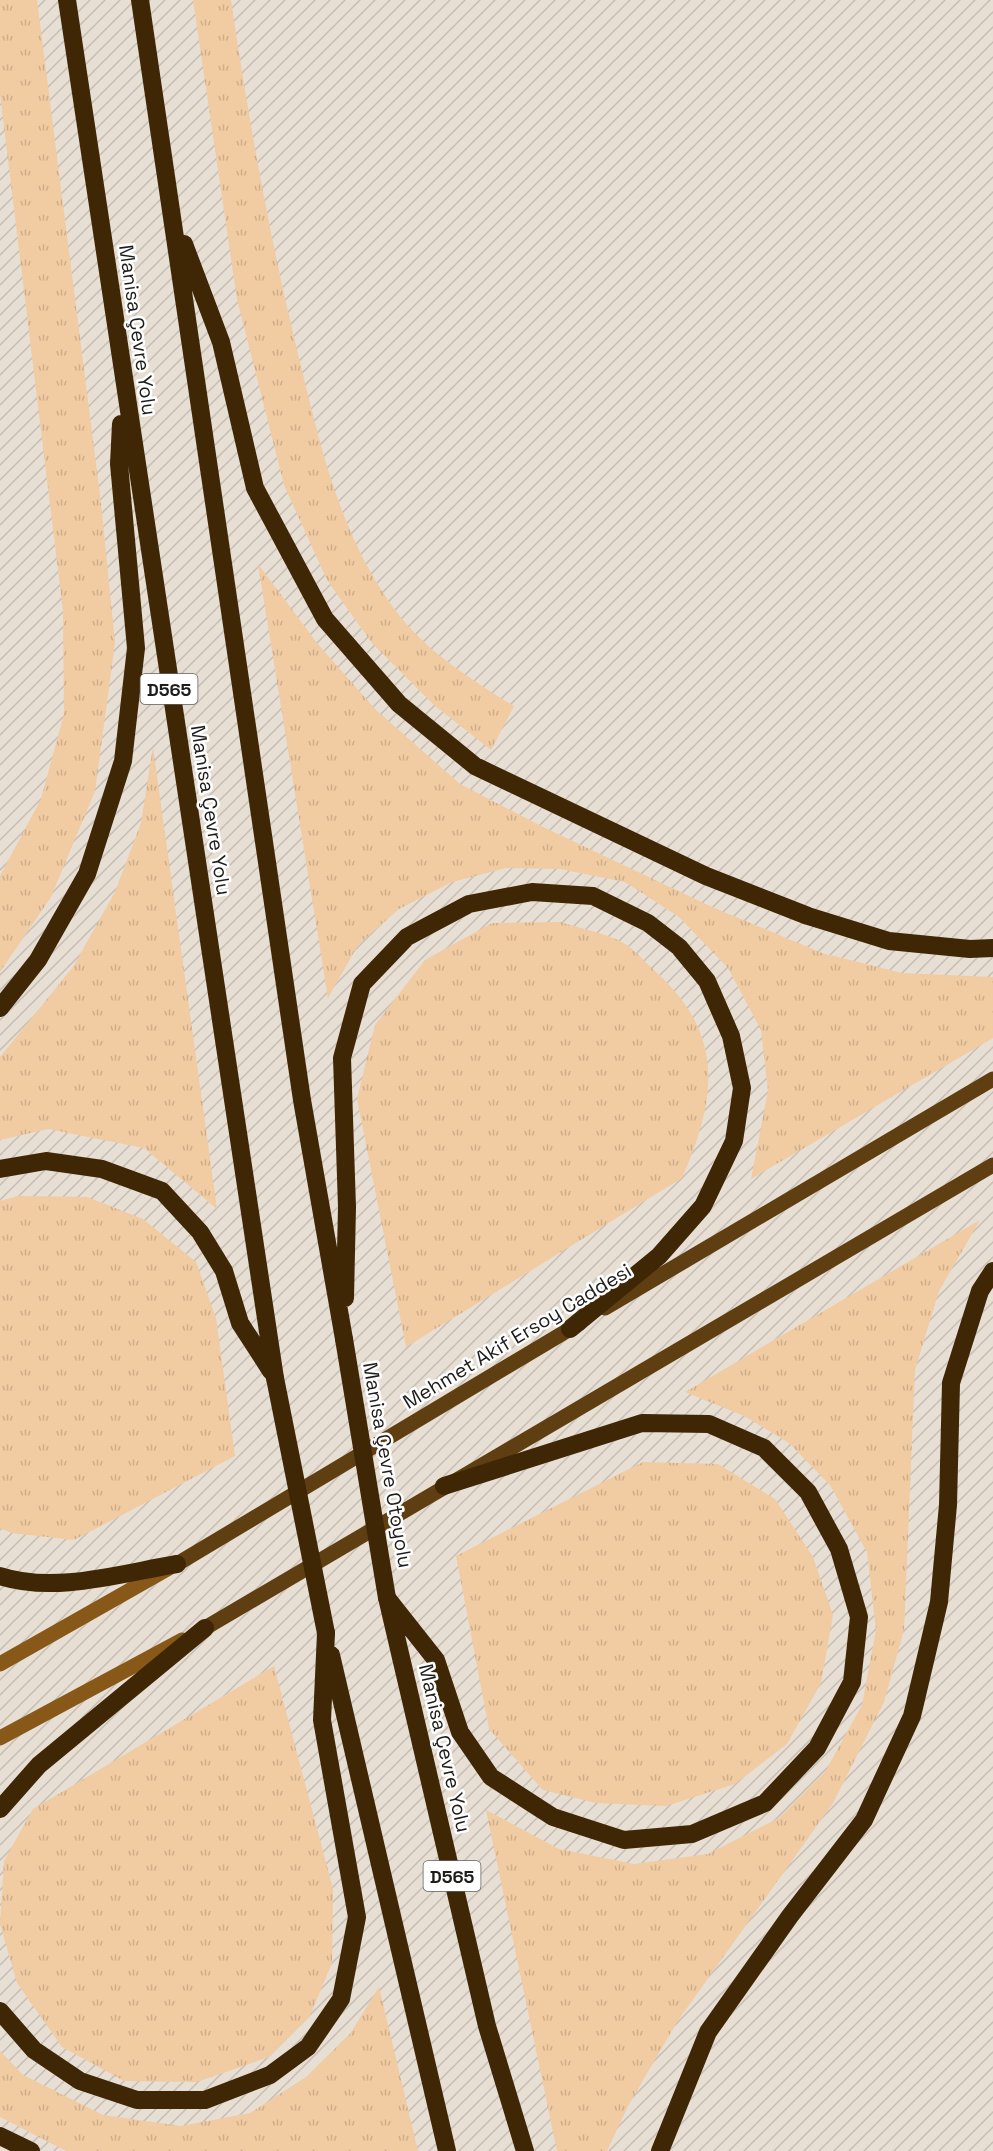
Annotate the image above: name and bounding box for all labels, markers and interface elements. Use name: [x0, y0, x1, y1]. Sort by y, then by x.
street label: Manisa Çevre Yolu: [113, 243, 163, 417]
road number: D565: [140, 674, 198, 704]
street label: Manisa Çevre Yolu: [185, 723, 237, 897]
street label: Mehmet Akif Ersoy Caddesi: [398, 1257, 636, 1415]
street label: Manisa Çevre Otoyolu: [357, 1360, 419, 1570]
street label: Manisa Çevre Yolu: [413, 1661, 477, 1835]
road number: D565: [424, 1861, 480, 1891]

